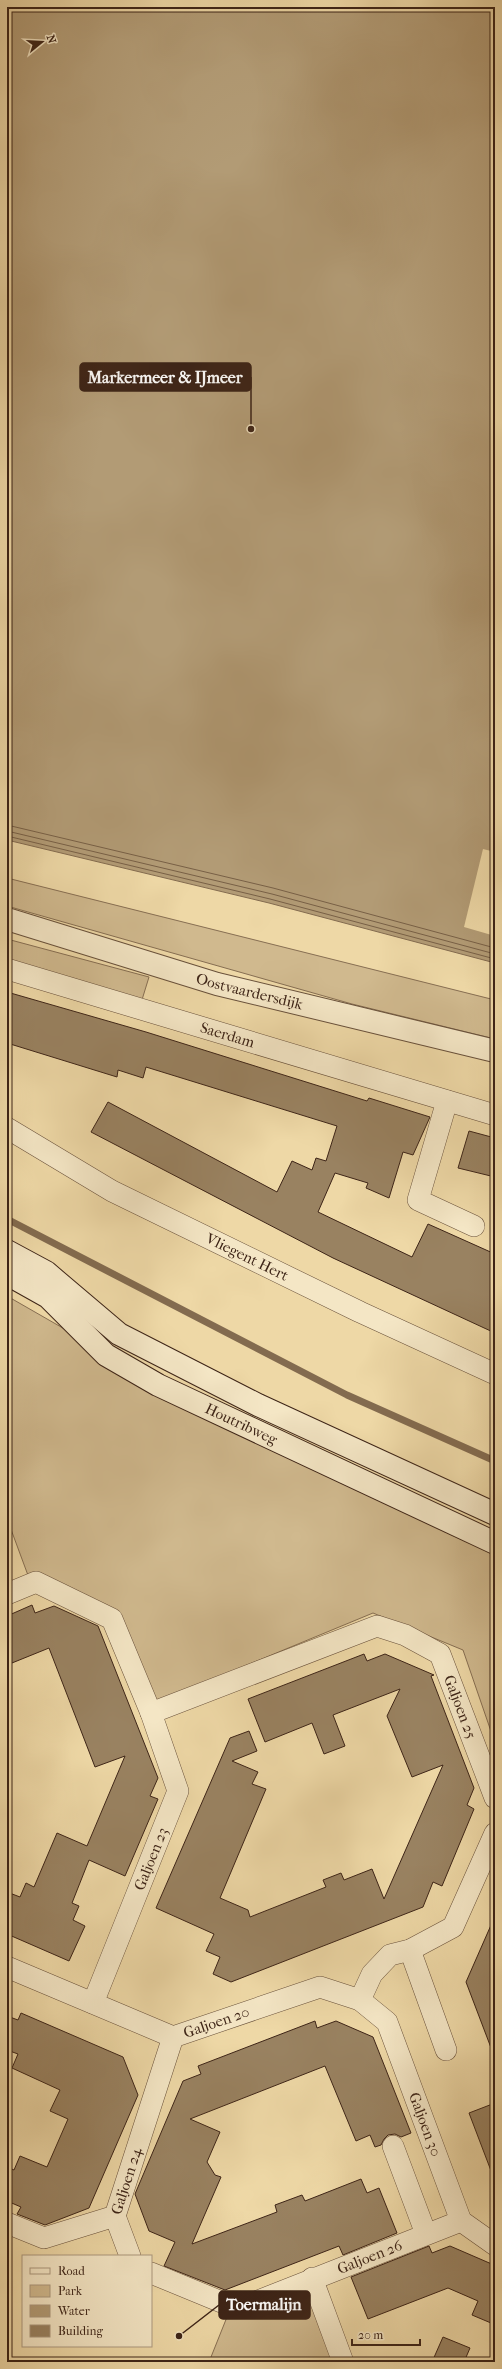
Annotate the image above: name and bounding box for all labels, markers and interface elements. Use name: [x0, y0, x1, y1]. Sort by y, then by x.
north arrow: [22, 22, 62, 62]
text: N: [44, 33, 59, 46]
callout: Markermeer & IJmeer: [80, 363, 251, 391]
text: Markermeer & IJmeer: [86, 368, 244, 388]
street label: Oostvaardersdijk: [194, 969, 305, 1013]
street label: Saerdam: [198, 1018, 257, 1052]
street label: Vliegent Hert: [202, 1229, 292, 1285]
street label: Houtribweg: [202, 1399, 281, 1449]
street label: Galjoen 25: [440, 1673, 480, 1741]
street label: Galjoen 23: [130, 1825, 172, 1893]
street label: Galjoen 20: [181, 2003, 252, 2042]
street label: Galjoen 30: [405, 2090, 445, 2159]
street label: Galjoen 24: [107, 2144, 146, 2217]
street label: Galjoen 26: [335, 2236, 406, 2278]
legend: [22, 2255, 152, 2347]
text: Road: [58, 2264, 85, 2278]
text: Park: [58, 2284, 83, 2298]
callout: Toermalijn: [219, 2291, 310, 2319]
text: Toermalijn: [225, 2295, 302, 2314]
text: Water: [57, 2304, 91, 2318]
scale bar: [352, 2321, 420, 2347]
text: Building: [58, 2324, 103, 2338]
text: 20 m: [358, 2328, 383, 2342]

